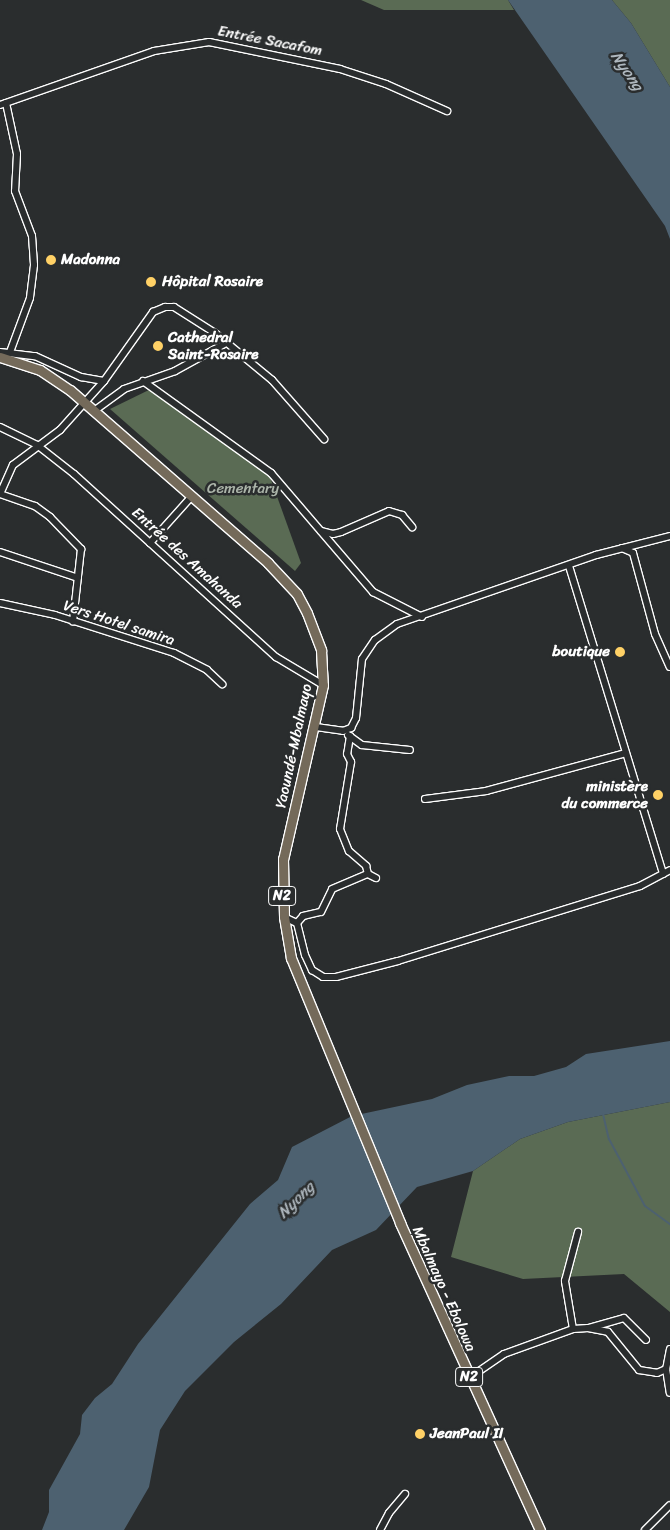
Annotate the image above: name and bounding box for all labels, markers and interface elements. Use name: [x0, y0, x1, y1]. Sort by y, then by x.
street label: Entrée Sacafom: [216, 22, 324, 60]
water label: Nyong: [606, 47, 648, 95]
place label: Madonna: [61, 251, 120, 269]
marker: Madonna: [45, 254, 57, 266]
place label: Hôpital Rosaire: [162, 273, 264, 291]
marker: Hôpital Rosaire: [144, 275, 158, 289]
place label: Cathedral Saint-Rosaire: [168, 328, 258, 363]
marker: Cathedral Saint-Rosaire: [152, 340, 164, 352]
park label: Cementary: [207, 480, 279, 498]
street label: Entrée des Amahanda: [128, 504, 246, 612]
street label: Vers Hotel samira: [61, 596, 177, 650]
place label: boutique: [552, 643, 610, 661]
marker: boutique: [614, 646, 626, 658]
street label: Yaoundé-Mbalmayo: [272, 682, 316, 810]
place label: ministère du commerce: [561, 777, 648, 812]
marker: ministère du commerce: [652, 789, 664, 801]
road number: N2: [267, 884, 297, 908]
water label: Nyong: [274, 1178, 318, 1222]
street label: Mbalmayo - Ebolowa: [408, 1224, 480, 1354]
road number: N2: [454, 1365, 484, 1388]
place label: JeanPaul II: [430, 1425, 503, 1443]
marker: JeanPaul II: [414, 1428, 426, 1440]

